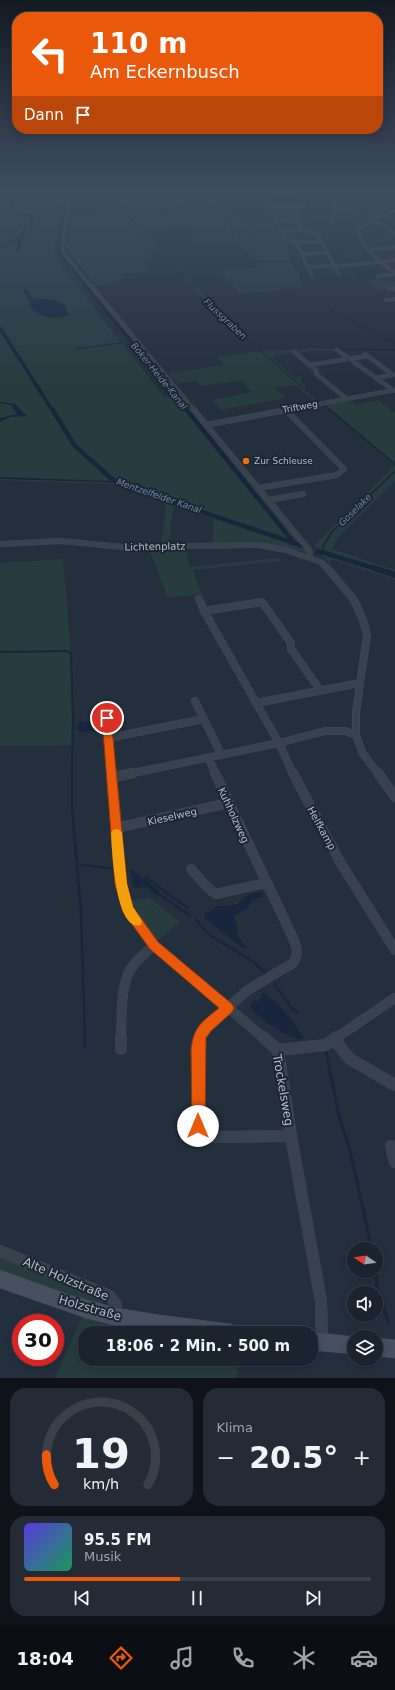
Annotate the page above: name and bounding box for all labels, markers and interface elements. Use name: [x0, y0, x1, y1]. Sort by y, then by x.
text: 110 m: [90, 27, 187, 60]
icon: left: [24, 28, 76, 80]
text: Am Eckernbusch: [90, 61, 240, 82]
icon: arrive: [72, 104, 94, 126]
text: Dann: [24, 106, 64, 124]
water label: Flussgraben: [202, 297, 249, 341]
water label: Boker-Heide-Kanal: [129, 341, 189, 412]
street label: Triftweg: [281, 399, 318, 415]
marker: Zur Schleuse: [241, 456, 251, 466]
place label: Zur Schleuse: [254, 456, 313, 466]
water label: Mentzelfelder Kanal: [115, 477, 203, 515]
water label: Goselake: [337, 492, 374, 528]
street label: Lichtenplatz: [124, 540, 186, 553]
pin: [90, 701, 124, 735]
icon: arrive: [96, 707, 118, 729]
street label: Kuhholzweg: [216, 786, 251, 845]
street label: Kieselweg: [146, 805, 198, 828]
street label: Helfkamp: [305, 805, 338, 852]
street label: Trockelsweg: [270, 1052, 296, 1127]
position arrow: [177, 1105, 219, 1147]
north arrow: [347, 1242, 383, 1278]
map controls: [347, 1242, 383, 1366]
street label: Alte Holzstraße: [21, 1255, 111, 1303]
button: sound: [347, 1286, 383, 1322]
street label: Holzstraße: [57, 1292, 123, 1324]
speed limit sign: 30: [12, 1314, 64, 1366]
button: layers: [347, 1330, 383, 1366]
text: 18:06 · 2 Min. · 500 m: [106, 1337, 290, 1355]
text: Klima: [217, 1420, 253, 1435]
text: 19: [72, 1429, 130, 1478]
text: 20.5°: [249, 1440, 338, 1475]
text: −: [217, 1445, 235, 1470]
text: +: [353, 1445, 371, 1470]
text: km/h: [83, 1476, 119, 1492]
text: 95.5 FM: [84, 1531, 151, 1549]
text: Musik: [84, 1549, 121, 1564]
icon: previous: [71, 1587, 93, 1609]
icon: pause: [186, 1587, 208, 1609]
icon: next: [302, 1587, 324, 1609]
icon: directions: [107, 1644, 135, 1672]
icon: music: [168, 1644, 196, 1672]
icon: phone: [229, 1644, 257, 1672]
icon: climate: [290, 1644, 318, 1672]
icon: car: [350, 1644, 378, 1672]
text: 18:04: [16, 1648, 74, 1669]

